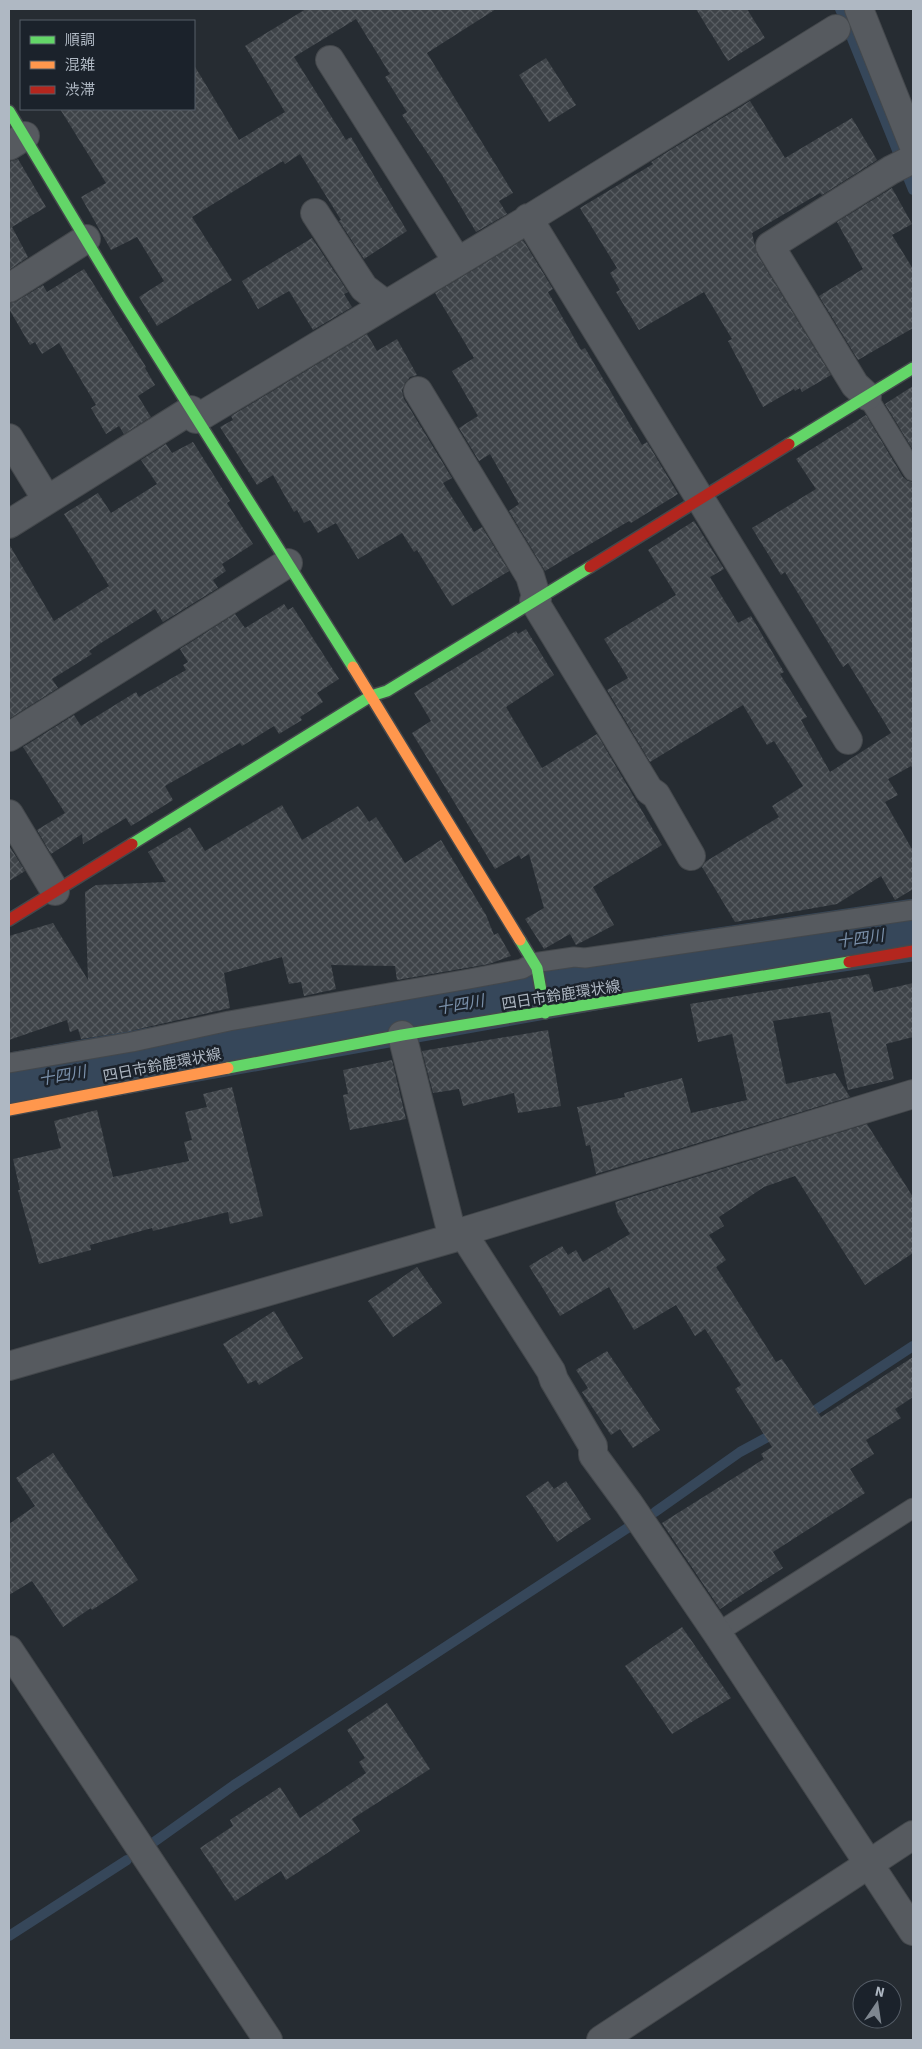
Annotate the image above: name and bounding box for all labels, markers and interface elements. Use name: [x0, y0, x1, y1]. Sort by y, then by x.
legend: [20, 20, 195, 110]
text: 順調: [65, 30, 95, 51]
text: 混雑: [65, 55, 95, 76]
text: 渋滞: [65, 80, 95, 101]
water label: 十四川: [835, 924, 887, 953]
street label: 四日市鈴鹿環状線: [500, 976, 622, 1015]
water label: 十四川: [435, 990, 488, 1020]
street label: 四日市鈴鹿環状線: [101, 1044, 223, 1087]
water label: 十四川: [37, 1061, 90, 1091]
north arrow: [852, 1979, 902, 2029]
text: N: [873, 1982, 886, 2003]

